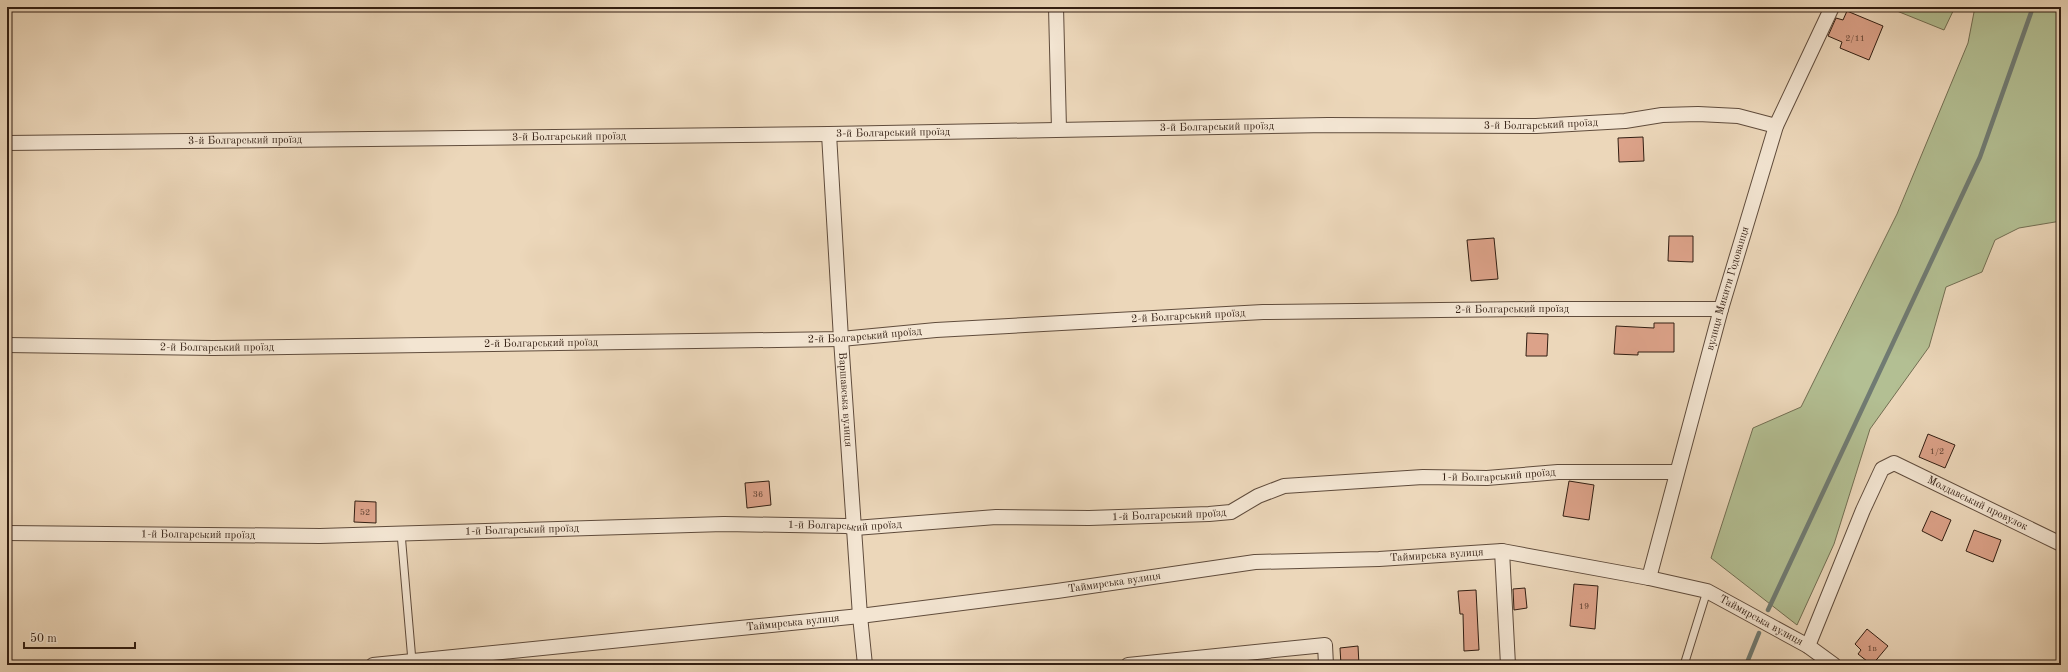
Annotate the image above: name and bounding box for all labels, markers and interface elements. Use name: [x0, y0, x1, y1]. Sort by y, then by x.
house number: 2/11: [1845, 34, 1865, 43]
street label: 3-й Болгарський проїзд: [1484, 117, 1599, 132]
street label: 3-й Болгарський проїзд: [1160, 120, 1275, 134]
street label: 3-й Болгарський проїзд: [836, 126, 951, 139]
street label: 3-й Болгарський проїзд: [512, 131, 627, 143]
street label: 3-й Болгарський проїзд: [188, 134, 303, 147]
street label: вулиця Микити Годованця: [1705, 225, 1751, 352]
street label: 2-й Болгарський проїзд: [1455, 304, 1570, 315]
street label: 2-й Болгарський проїзд: [1131, 307, 1246, 325]
street label: 2-й Болгарський проїзд: [808, 326, 923, 345]
street label: 2-й Болгарський проїзд: [484, 337, 599, 350]
street label: 2-й Болгарський проїзд: [160, 342, 275, 354]
street label: Варшавська вулиця: [836, 352, 854, 448]
house number: 1/2: [1930, 447, 1944, 456]
street label: 1-й Болгарський проїзд: [1441, 467, 1556, 484]
street label: Молдавський провулок: [1925, 474, 2030, 533]
house number: 36: [753, 490, 763, 499]
street label: 1-й Болгарський проїзд: [1112, 507, 1227, 523]
house number: 52: [360, 508, 370, 517]
street label: 1-й Болгарський проїзд: [788, 519, 903, 534]
street label: 1-й Болгарський проїзд: [465, 523, 580, 537]
street label: 1-й Болгарський проїзд: [141, 529, 256, 541]
street label: Таймирська вулиця: [1390, 547, 1484, 564]
street label: Таймирська вулиця: [1067, 570, 1162, 595]
street label: Таймирська вулиця: [1717, 593, 1805, 648]
house number: 19: [1579, 602, 1589, 611]
street label: Таймирська вулиця: [746, 613, 840, 633]
scale bar: [24, 624, 135, 650]
text: 50 m: [30, 632, 57, 645]
house number: 1в: [1867, 644, 1877, 653]

